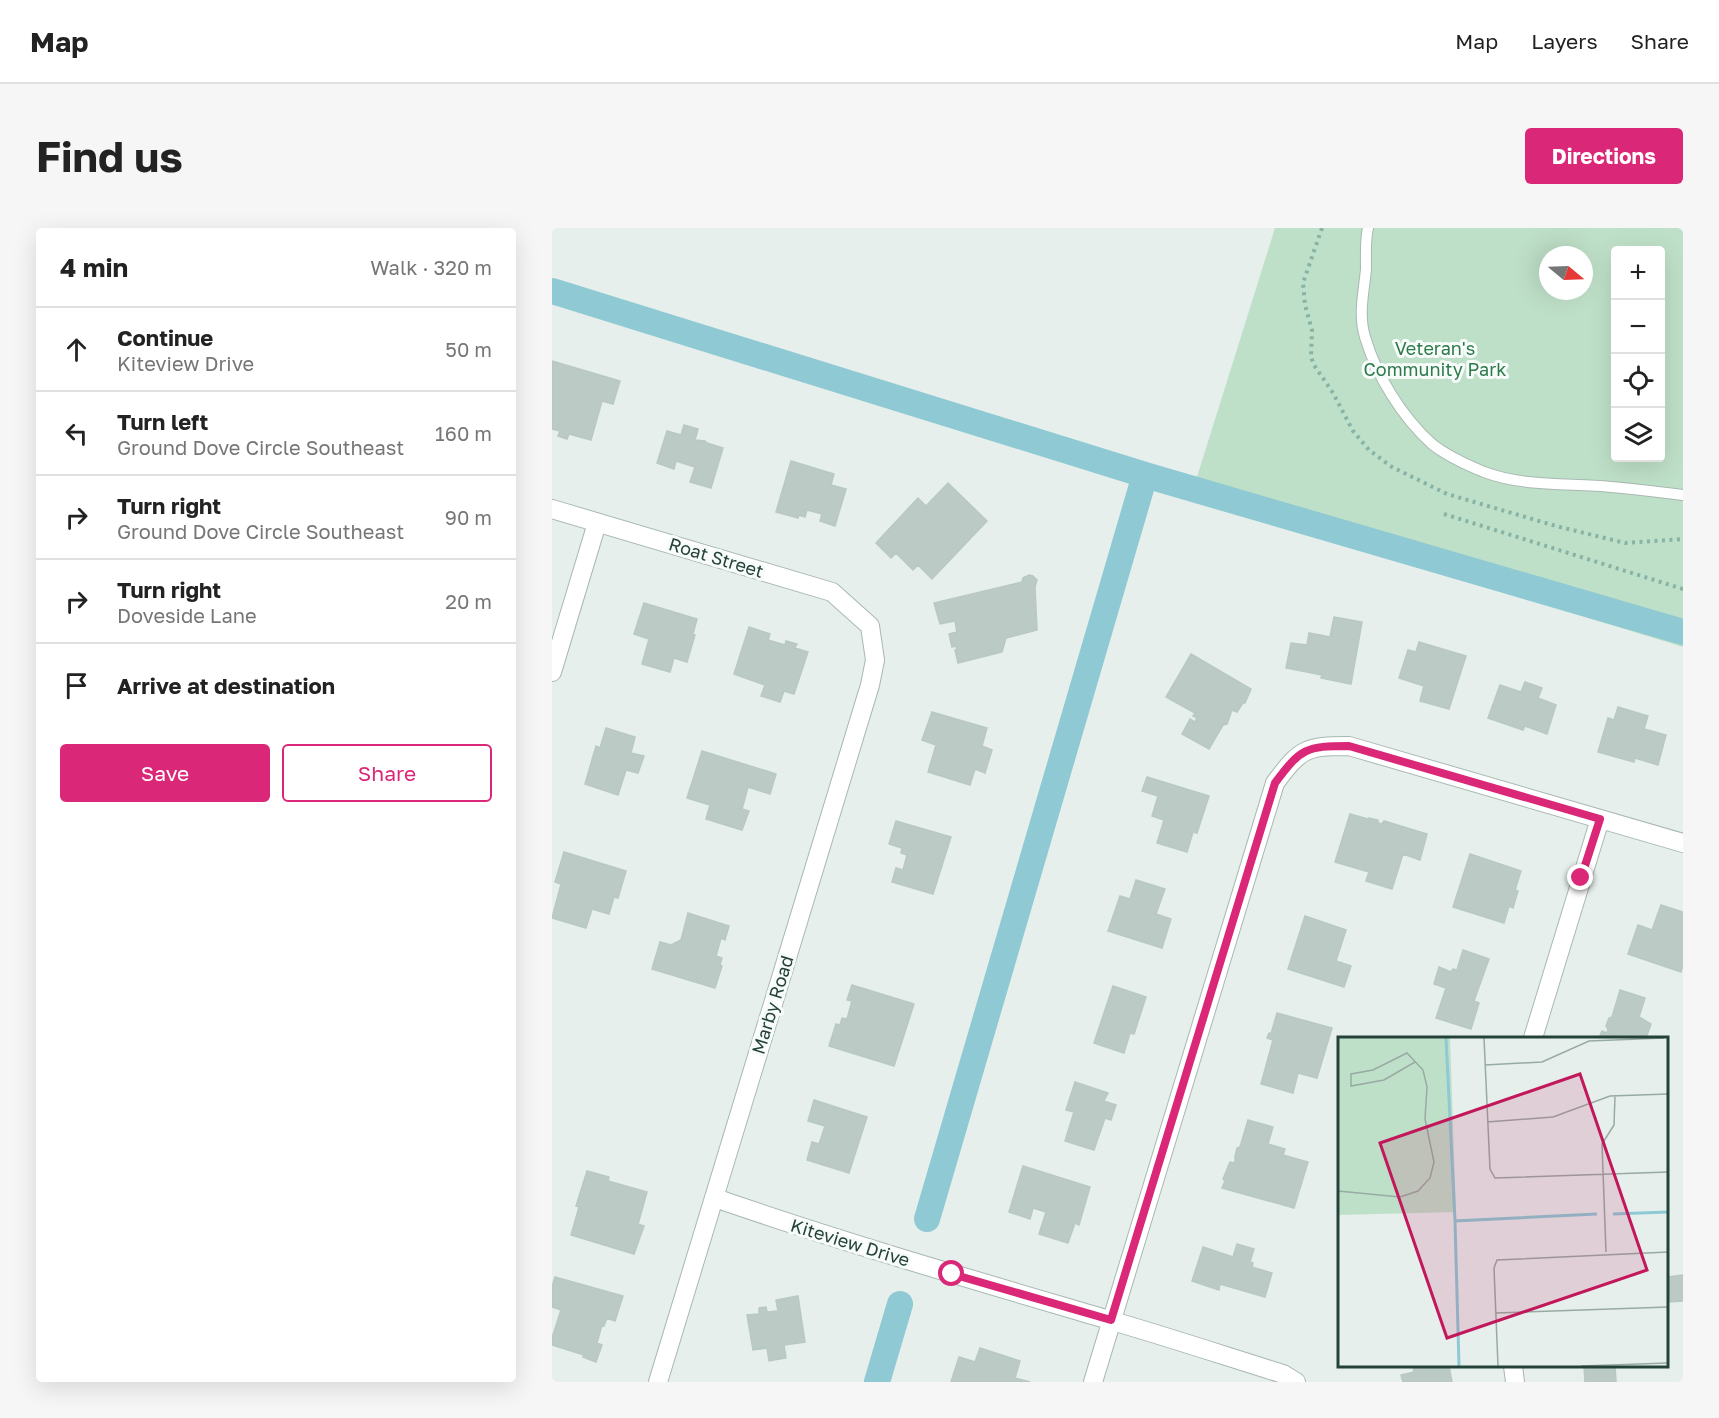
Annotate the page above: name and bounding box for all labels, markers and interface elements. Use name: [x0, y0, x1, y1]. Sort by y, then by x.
text: Map: [30, 25, 88, 58]
text: Map: [1455, 28, 1498, 54]
text: Layers: [1531, 28, 1598, 54]
text: Share: [1631, 28, 1689, 54]
button: Directions: [1525, 128, 1683, 184]
text: Find us: [36, 131, 183, 181]
north arrow: [1539, 246, 1593, 300]
map controls: [1611, 246, 1665, 462]
button: +: [1611, 246, 1665, 300]
text: 4 min: [60, 252, 128, 283]
text: Walk · 320 m: [370, 255, 492, 279]
button: −: [1611, 300, 1665, 354]
text: Continue: [117, 324, 213, 351]
icon: ahead: [60, 333, 93, 366]
text: 50 m: [445, 337, 492, 361]
park label: Veteran's Community Park: [1364, 337, 1506, 380]
text: Kiteview Drive: [117, 351, 254, 375]
button: locate: [1611, 354, 1665, 408]
text: Turn left: [117, 408, 208, 435]
button: layers: [1611, 408, 1665, 462]
icon: left: [60, 417, 93, 450]
text: 160 m: [435, 421, 492, 445]
text: Ground Dove Circle Southeast: [117, 435, 404, 459]
text: Turn right: [117, 492, 221, 519]
icon: right: [60, 501, 93, 534]
text: 90 m: [445, 505, 492, 529]
text: Ground Dove Circle Southeast: [117, 519, 404, 543]
street label: Roat Street: [666, 532, 766, 582]
text: Turn right: [117, 576, 221, 603]
icon: right: [60, 585, 93, 618]
text: 20 m: [445, 589, 492, 613]
text: Doveside Lane: [117, 603, 257, 627]
icon: arrive: [60, 669, 93, 702]
text: Arrive at destination: [117, 672, 335, 699]
button: Save: [60, 744, 270, 802]
button: Share: [282, 744, 492, 802]
route end: [1567, 864, 1593, 890]
street label: Marby Road: [747, 953, 797, 1057]
inset map: [1338, 1037, 1668, 1367]
street label: Kiteview Drive: [788, 1213, 913, 1271]
route start: [938, 1260, 964, 1286]

